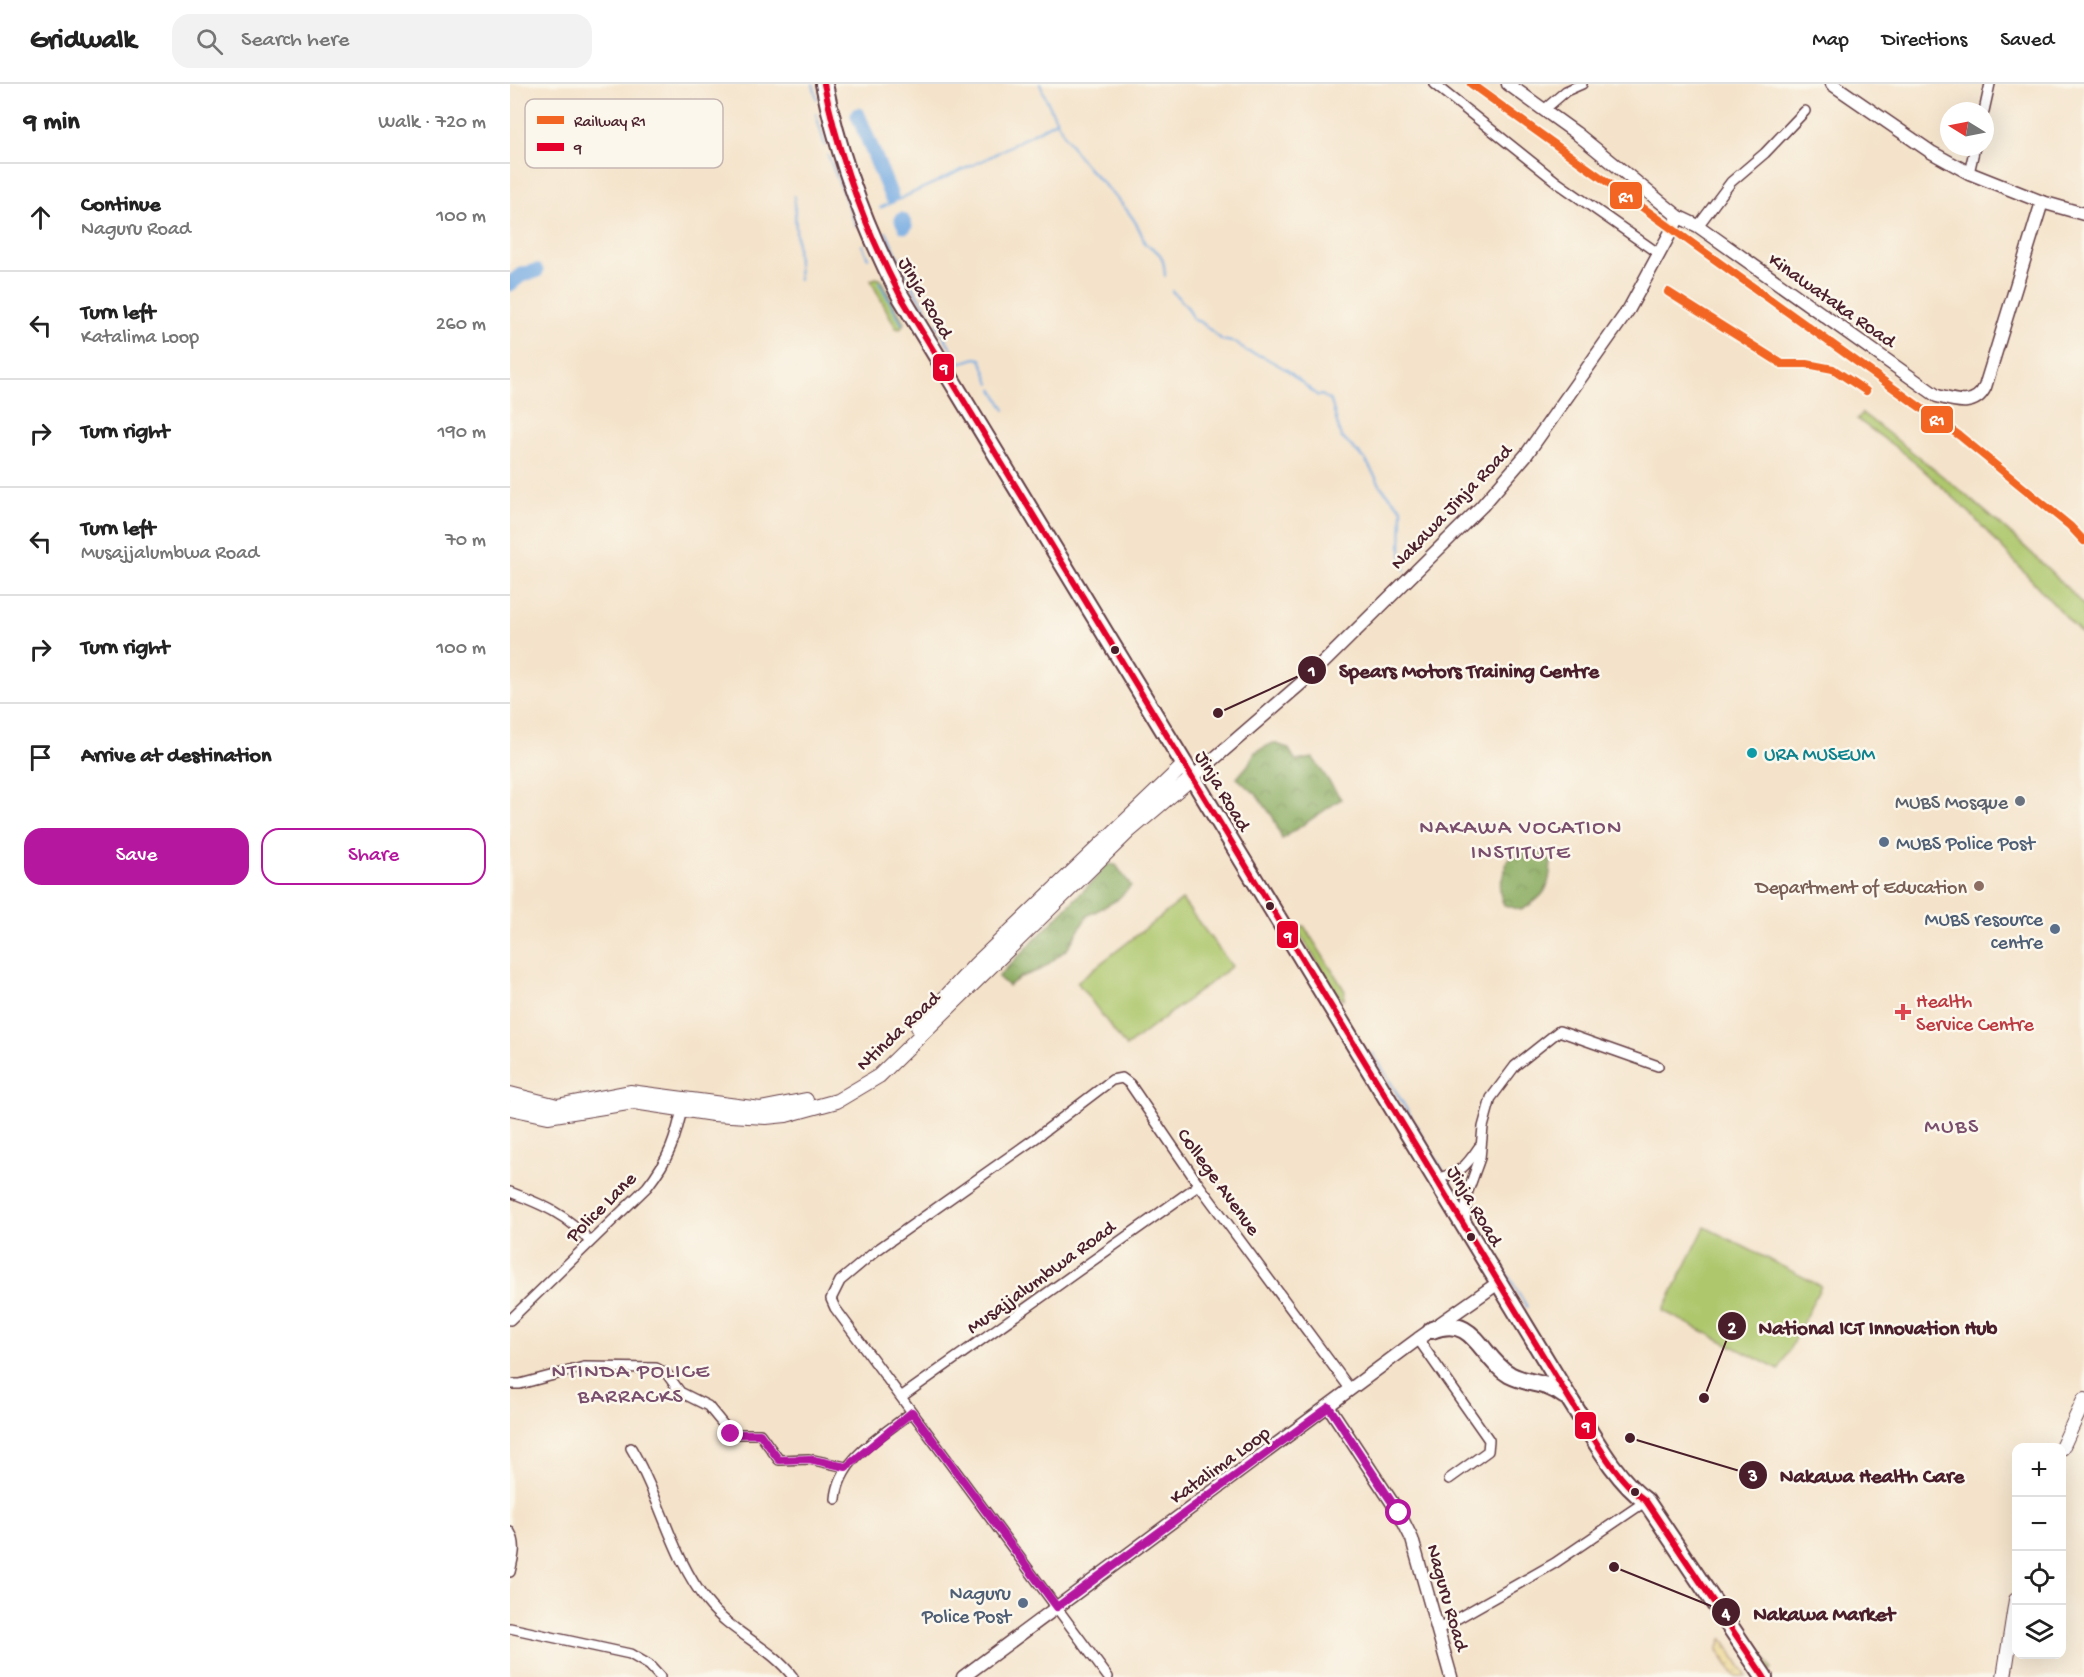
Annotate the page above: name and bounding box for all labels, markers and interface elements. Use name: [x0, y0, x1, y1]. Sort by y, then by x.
search box: [172, 14, 592, 68]
text: Gridwalk: [30, 25, 136, 58]
icon: search: [193, 25, 226, 58]
text: Search here: [241, 28, 349, 54]
text: Map: [1812, 29, 1849, 54]
text: Directions: [1882, 29, 1967, 54]
text: Saved: [2000, 29, 2054, 54]
legend: [525, 99, 723, 168]
north arrow: [1940, 102, 1994, 156]
text: 9 min: [24, 108, 80, 139]
text: Walk · 720 m: [378, 112, 486, 135]
text: Railway R1: [574, 114, 646, 133]
text: 9: [573, 141, 582, 160]
line badge: R1: [1609, 181, 1643, 210]
text: R1: [1618, 190, 1633, 209]
text: Continue: [81, 193, 161, 219]
icon: ahead: [24, 201, 57, 234]
text: 100 m: [436, 206, 486, 229]
text: Naguru Road: [81, 219, 191, 242]
street label: Kinawataka Road: [1763, 249, 1901, 356]
street label: Jinja Road: [892, 254, 958, 345]
text: Turn left: [81, 301, 155, 327]
icon: left: [24, 309, 57, 342]
text: 260 m: [436, 314, 486, 337]
text: Katalima Loop: [81, 327, 199, 350]
line badge: 9: [932, 353, 955, 382]
text: 9: [939, 361, 948, 380]
line badge: R1: [1920, 405, 1954, 434]
text: R1: [1929, 413, 1944, 432]
icon: right: [24, 417, 57, 450]
text: Turn right: [81, 420, 169, 446]
text: 190 m: [438, 422, 486, 445]
street label: Nakawa Jinja Road: [1387, 439, 1520, 576]
text: Turn left: [81, 517, 155, 543]
icon: left: [24, 525, 57, 558]
text: 70 m: [445, 530, 486, 553]
text: Musajjalumbwa Road: [81, 543, 259, 566]
icon: right: [24, 633, 57, 666]
text: Turn right: [81, 636, 169, 662]
text: 100 m: [436, 638, 486, 661]
unlabelled marker: [1109, 644, 1121, 656]
callout: Spears Motors Training Centre: [1297, 650, 1611, 689]
text: Spears Motors Training Centre: [1339, 661, 1600, 686]
text: 1: [1307, 662, 1316, 683]
icon: arrive: [24, 741, 57, 774]
text: Arrive at destination: [81, 744, 271, 770]
place label: URA MUSEUM: [1764, 745, 1875, 768]
marker: URA MUSEUM: [1745, 746, 1759, 760]
street label: Jinja Road: [1188, 747, 1255, 838]
place label: MUBS Mosque: [1895, 793, 2009, 816]
marker: MUBS Mosque: [2013, 794, 2027, 808]
district label: NAKAWA VOCATION INSTITUTE: [1419, 816, 1623, 867]
button: Save: [24, 828, 249, 885]
button: Share: [261, 828, 486, 885]
place label: MUBS Police Post: [1896, 834, 2036, 857]
marker: MUBS Police Post: [1877, 835, 1891, 849]
place label: Department of Education: [1753, 878, 1967, 901]
marker: Department of Education: [1972, 879, 1986, 893]
unlabelled marker: [1264, 900, 1276, 912]
place label: MUBS resource centre: [1925, 910, 2044, 956]
line badge: 9: [1276, 920, 1299, 949]
marker: MUBS resource centre: [2048, 922, 2062, 936]
text: 9: [1283, 929, 1292, 948]
street label: Ntinda Road: [853, 986, 948, 1077]
place label: Health Service Centre: [1916, 992, 2035, 1038]
marker: Health Service Centre: [1894, 1003, 1912, 1021]
district label: MUBS: [1924, 1115, 1980, 1141]
street label: College Avenue: [1171, 1125, 1264, 1242]
street label: Jinja Road: [1440, 1162, 1507, 1253]
street label: Police Lane: [562, 1168, 643, 1249]
street label: Musajjalumbwa Road: [963, 1216, 1123, 1340]
unlabelled marker: [1465, 1231, 1477, 1243]
callout: National ICT Innovation Hub: [1717, 1307, 2009, 1346]
text: National ICT Innovation Hub: [1759, 1318, 1997, 1343]
text: 2: [1728, 1319, 1737, 1340]
district label: NTINDA POLICE BARRACKS: [552, 1360, 710, 1411]
line badge: 9: [1574, 1411, 1597, 1440]
text: 9: [1581, 1419, 1590, 1438]
route end: [717, 1420, 743, 1446]
street label: Katalima Loop: [1167, 1423, 1276, 1511]
map controls: [2012, 1443, 2066, 1659]
button: +: [2012, 1443, 2066, 1497]
callout: Nakawa Health Care: [1738, 1455, 1976, 1494]
text: Nakawa Health Care: [1780, 1466, 1965, 1491]
text: 3: [1747, 1467, 1758, 1488]
unlabelled marker: [1629, 1486, 1641, 1498]
button: −: [2012, 1497, 2066, 1551]
route start: [1385, 1499, 1411, 1525]
street label: Naguru Road: [1419, 1542, 1472, 1656]
button: locate: [2012, 1551, 2066, 1605]
place label: Naguru Police Post: [921, 1584, 1013, 1630]
callout: Nakawa Market: [1711, 1593, 1907, 1632]
marker: Naguru Police Post: [1016, 1596, 1030, 1610]
text: Nakawa Market: [1753, 1604, 1897, 1629]
text: 4: [1721, 1605, 1731, 1626]
button: layers: [2012, 1605, 2066, 1659]

